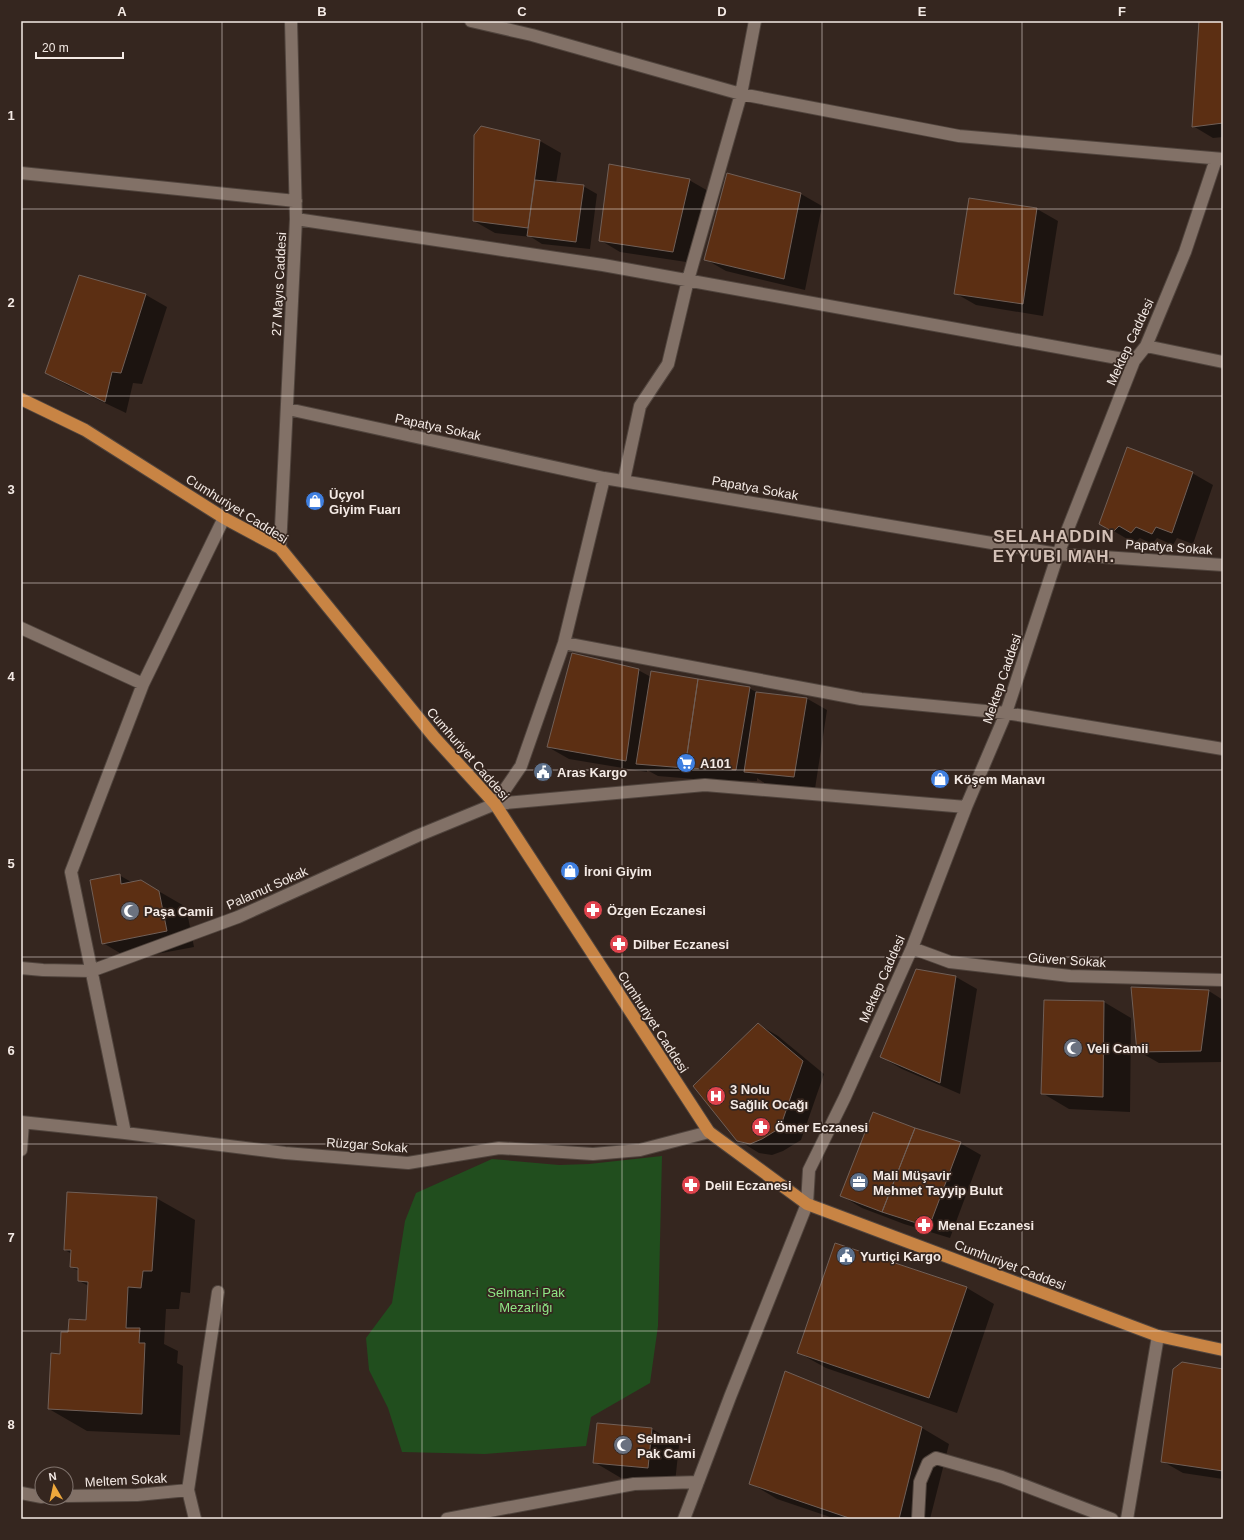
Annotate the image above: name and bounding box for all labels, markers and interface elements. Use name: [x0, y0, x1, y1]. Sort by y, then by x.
text: A: [117, 4, 127, 19]
text: B: [317, 4, 327, 19]
text: C: [517, 4, 527, 19]
text: D: [717, 4, 727, 19]
text: E: [918, 4, 927, 19]
text: F: [1118, 4, 1126, 19]
scale bar: [36, 34, 123, 60]
text: 20 m: [42, 41, 69, 55]
text: 1: [7, 108, 15, 123]
street label: 27 Mayıs Caddesi: [269, 232, 289, 336]
text: 2: [7, 295, 15, 310]
street label: Mektep Caddesi: [1103, 296, 1157, 388]
street label: Papatya Sokak: [394, 411, 483, 444]
street label: Cumhuriyet Caddesi: [183, 471, 291, 547]
street label: Papatya Sokak: [711, 473, 800, 503]
text: 3: [7, 482, 15, 497]
place label: Üçyol Giyim Fuarı: [329, 487, 401, 517]
shop icon: Üçyol Giyim Fuarı: [304, 490, 326, 512]
district label: SELAHADDIN EYYUBI MAH.: [993, 527, 1115, 566]
street label: Papatya Sokak: [1125, 536, 1214, 558]
street label: Mektep Caddesi: [980, 632, 1024, 726]
text: 4: [7, 669, 15, 684]
street label: Cumhuriyet Caddesi: [424, 705, 512, 803]
supermarket icon: A101: [675, 752, 697, 774]
place label: A101: [700, 756, 731, 771]
public building icon: Aras Kargo: [532, 761, 554, 783]
place label: Aras Kargo: [557, 765, 627, 780]
shop icon: Köşem Manavı: [929, 768, 951, 790]
place label: Köşem Manavı: [954, 772, 1045, 787]
text: 5: [7, 856, 15, 871]
shop icon: İroni Giyim: [559, 860, 581, 882]
street label: Palamut Sokak: [224, 863, 310, 913]
place label: İroni Giyim: [584, 864, 652, 879]
pharmacy icon: Özgen Eczanesi: [582, 899, 604, 921]
mosque icon: Paşa Camii: [119, 900, 141, 922]
place label: Özgen Eczanesi: [607, 903, 706, 918]
place label: Paşa Camii: [144, 904, 213, 919]
pharmacy icon: Dilber Eczanesi: [608, 933, 630, 955]
street label: Mektep Caddesi: [856, 933, 908, 1025]
place label: Dilber Eczanesi: [633, 937, 729, 952]
street label: Güven Sokak: [1028, 950, 1107, 970]
street label: Cumhuriyet Caddesi: [615, 969, 691, 1076]
mosque icon: Veli Camii: [1062, 1037, 1084, 1059]
place label: Veli Camii: [1087, 1041, 1148, 1056]
text: 6: [7, 1043, 15, 1058]
place label: 3 Nolu Sağlık Ocağı: [730, 1082, 808, 1112]
hospital icon: 3 Nolu Sağlık Ocağı: [705, 1085, 727, 1107]
pharmacy icon: Ömer Eczanesi: [750, 1116, 772, 1138]
place label: Ömer Eczanesi: [775, 1120, 868, 1135]
street label: Rüzgar Sokak: [326, 1135, 409, 1155]
place label: Mali Müşavir Mehmet Tayyip Bulut: [873, 1168, 1003, 1198]
office icon: Mali Müşavir Mehmet Tayyip Bulut: [848, 1171, 870, 1193]
pharmacy icon: Delil Eczanesi: [680, 1174, 702, 1196]
place label: Delil Eczanesi: [705, 1178, 792, 1193]
pharmacy icon: Menal Eczanesi: [913, 1214, 935, 1236]
place label: Menal Eczanesi: [938, 1218, 1034, 1233]
text: 7: [7, 1230, 15, 1245]
street label: Cumhuriyet Caddesi: [952, 1237, 1068, 1293]
public building icon: Yurtiçi Kargo: [835, 1245, 857, 1267]
place label: Yurtiçi Kargo: [860, 1249, 941, 1264]
park label: Selman-i Pak Mezarlığı: [487, 1285, 565, 1315]
text: 8: [7, 1417, 15, 1432]
place label: Selman-i Pak Cami: [637, 1431, 696, 1461]
mosque icon: Selman-i Pak Cami: [612, 1434, 634, 1456]
north arrow: [34, 1466, 74, 1506]
text: N: [48, 1470, 57, 1483]
street label: Meltem Sokak: [84, 1470, 168, 1490]

